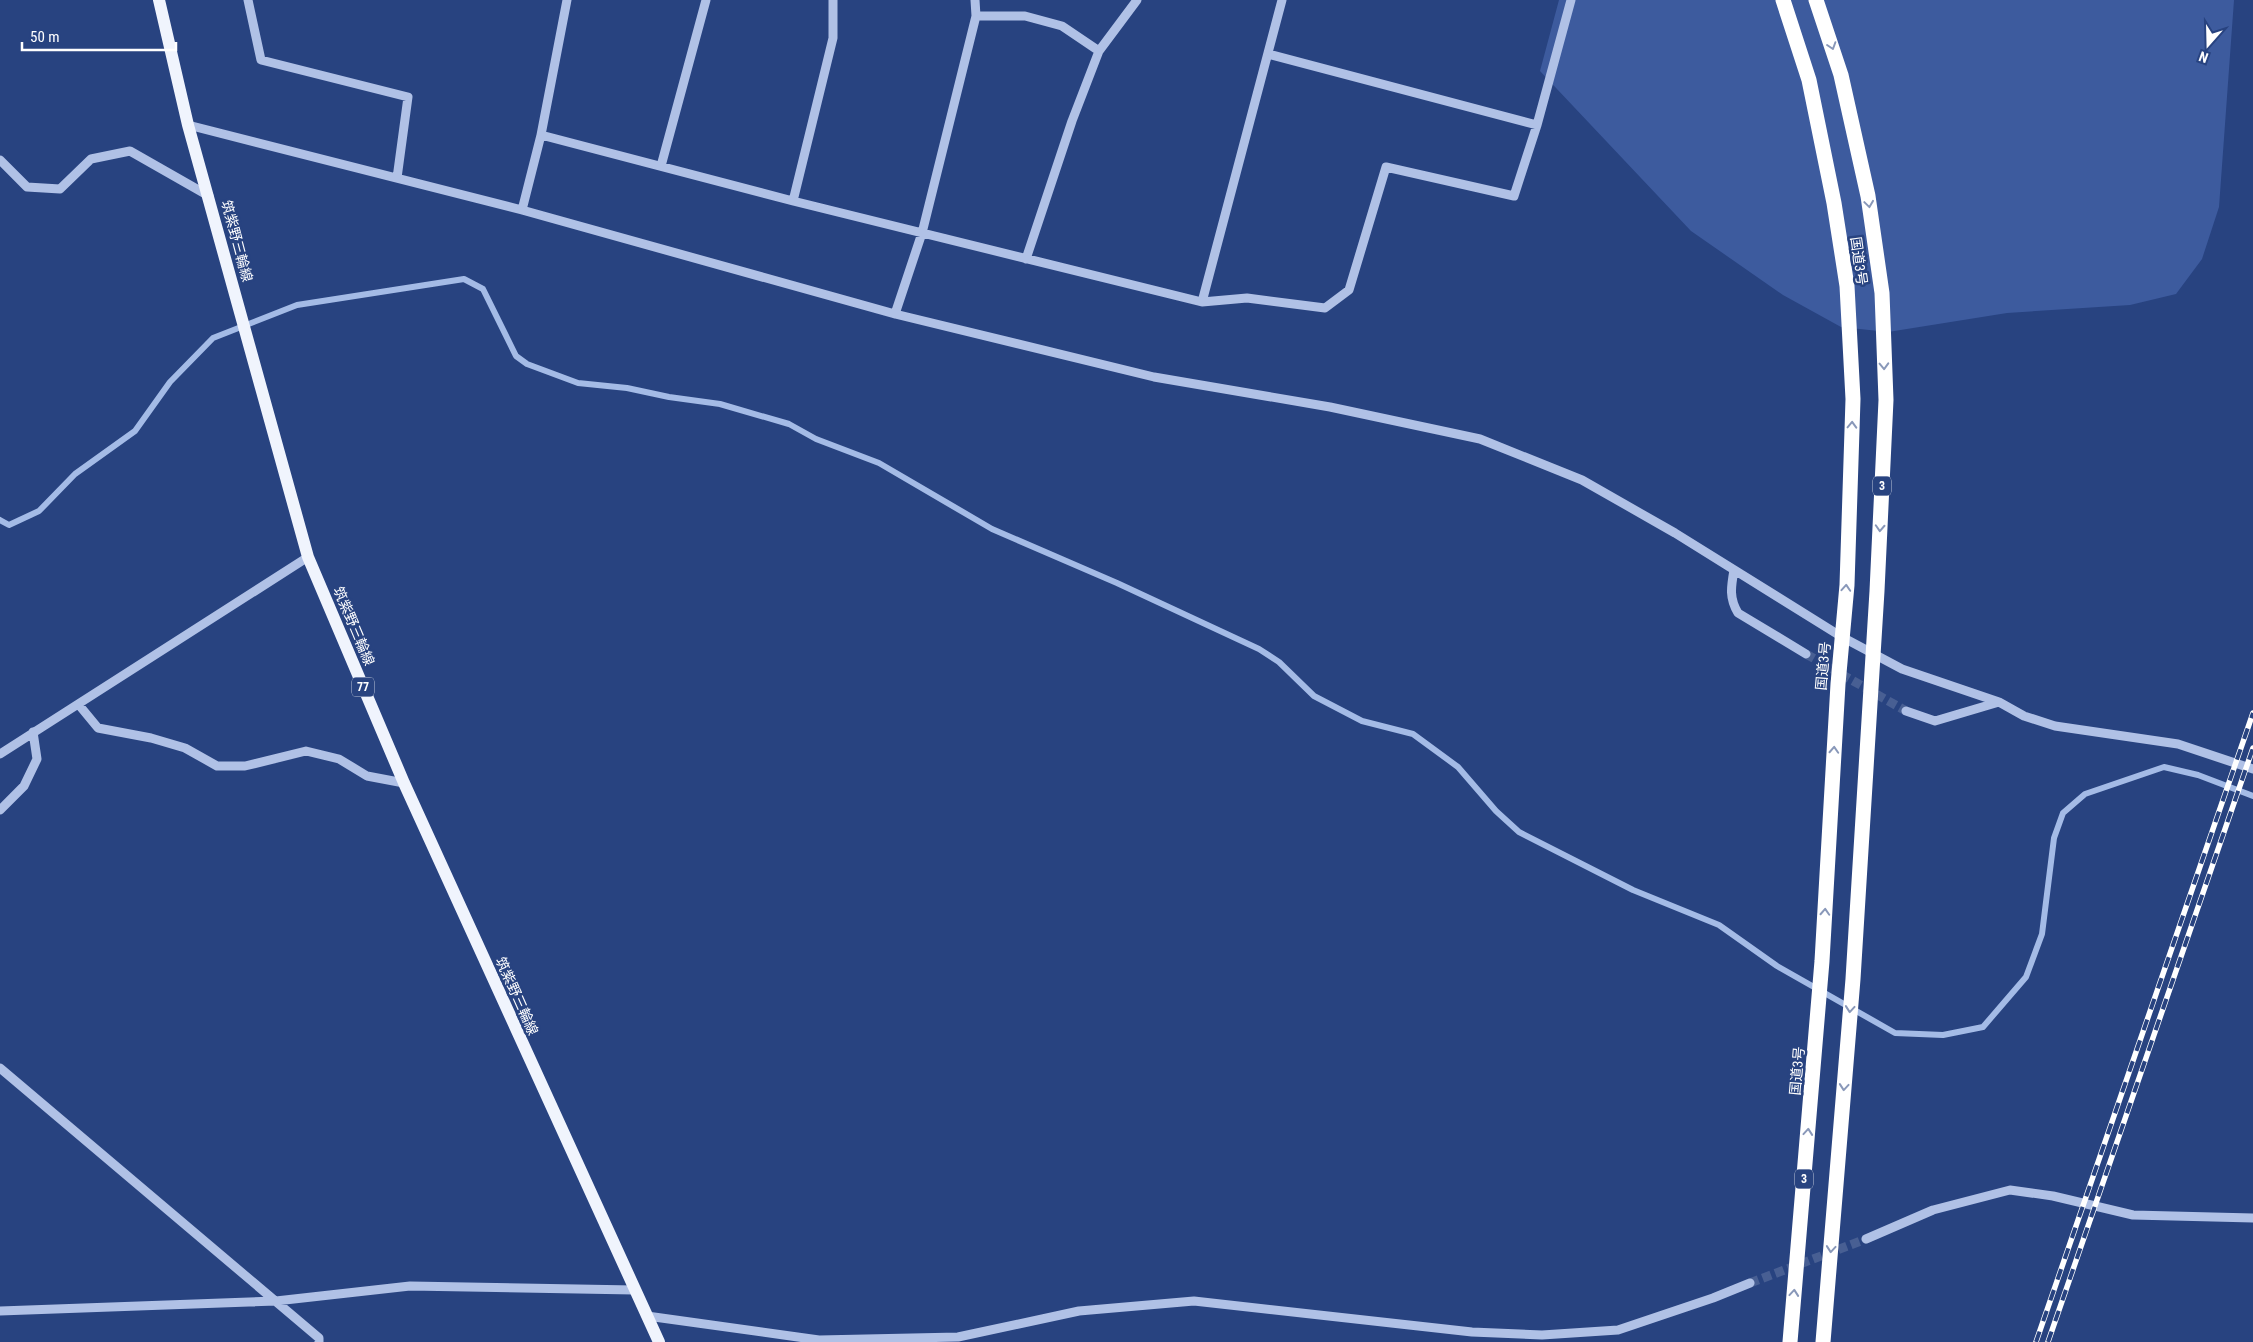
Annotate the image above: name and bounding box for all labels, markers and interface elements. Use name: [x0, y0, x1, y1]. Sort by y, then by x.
scale bar: [22, 20, 176, 52]
north arrow: [2183, 20, 2233, 70]
text: 50 m: [30, 28, 60, 46]
one-way arrow: [1826, 42, 1836, 50]
text: N: [2197, 48, 2210, 66]
street label: 筑紫野三輪線: [218, 198, 256, 284]
one-way arrow: [1863, 201, 1874, 209]
street label: 国道3号: [1848, 236, 1870, 286]
one-way arrow: [1879, 362, 1890, 370]
one-way arrow: [1847, 421, 1857, 429]
road number: 3: [1873, 476, 1891, 496]
one-way arrow: [1874, 524, 1885, 532]
street label: 筑紫野三輪線: [330, 584, 378, 668]
one-way arrow: [1841, 584, 1852, 592]
street label: 国道3号: [1813, 641, 1833, 691]
road number: 77: [352, 678, 374, 696]
one-way arrow: [1828, 746, 1839, 754]
one-way arrow: [1819, 908, 1830, 916]
street label: 筑紫野三輪線: [493, 954, 541, 1038]
one-way arrow: [1845, 1005, 1856, 1013]
street label: 国道3号: [1787, 1046, 1807, 1096]
one-way arrow: [1838, 1083, 1849, 1091]
one-way arrow: [1802, 1127, 1813, 1135]
road number: 3: [1795, 1170, 1813, 1188]
one-way arrow: [1825, 1245, 1836, 1253]
one-way arrow: [1788, 1289, 1799, 1297]

